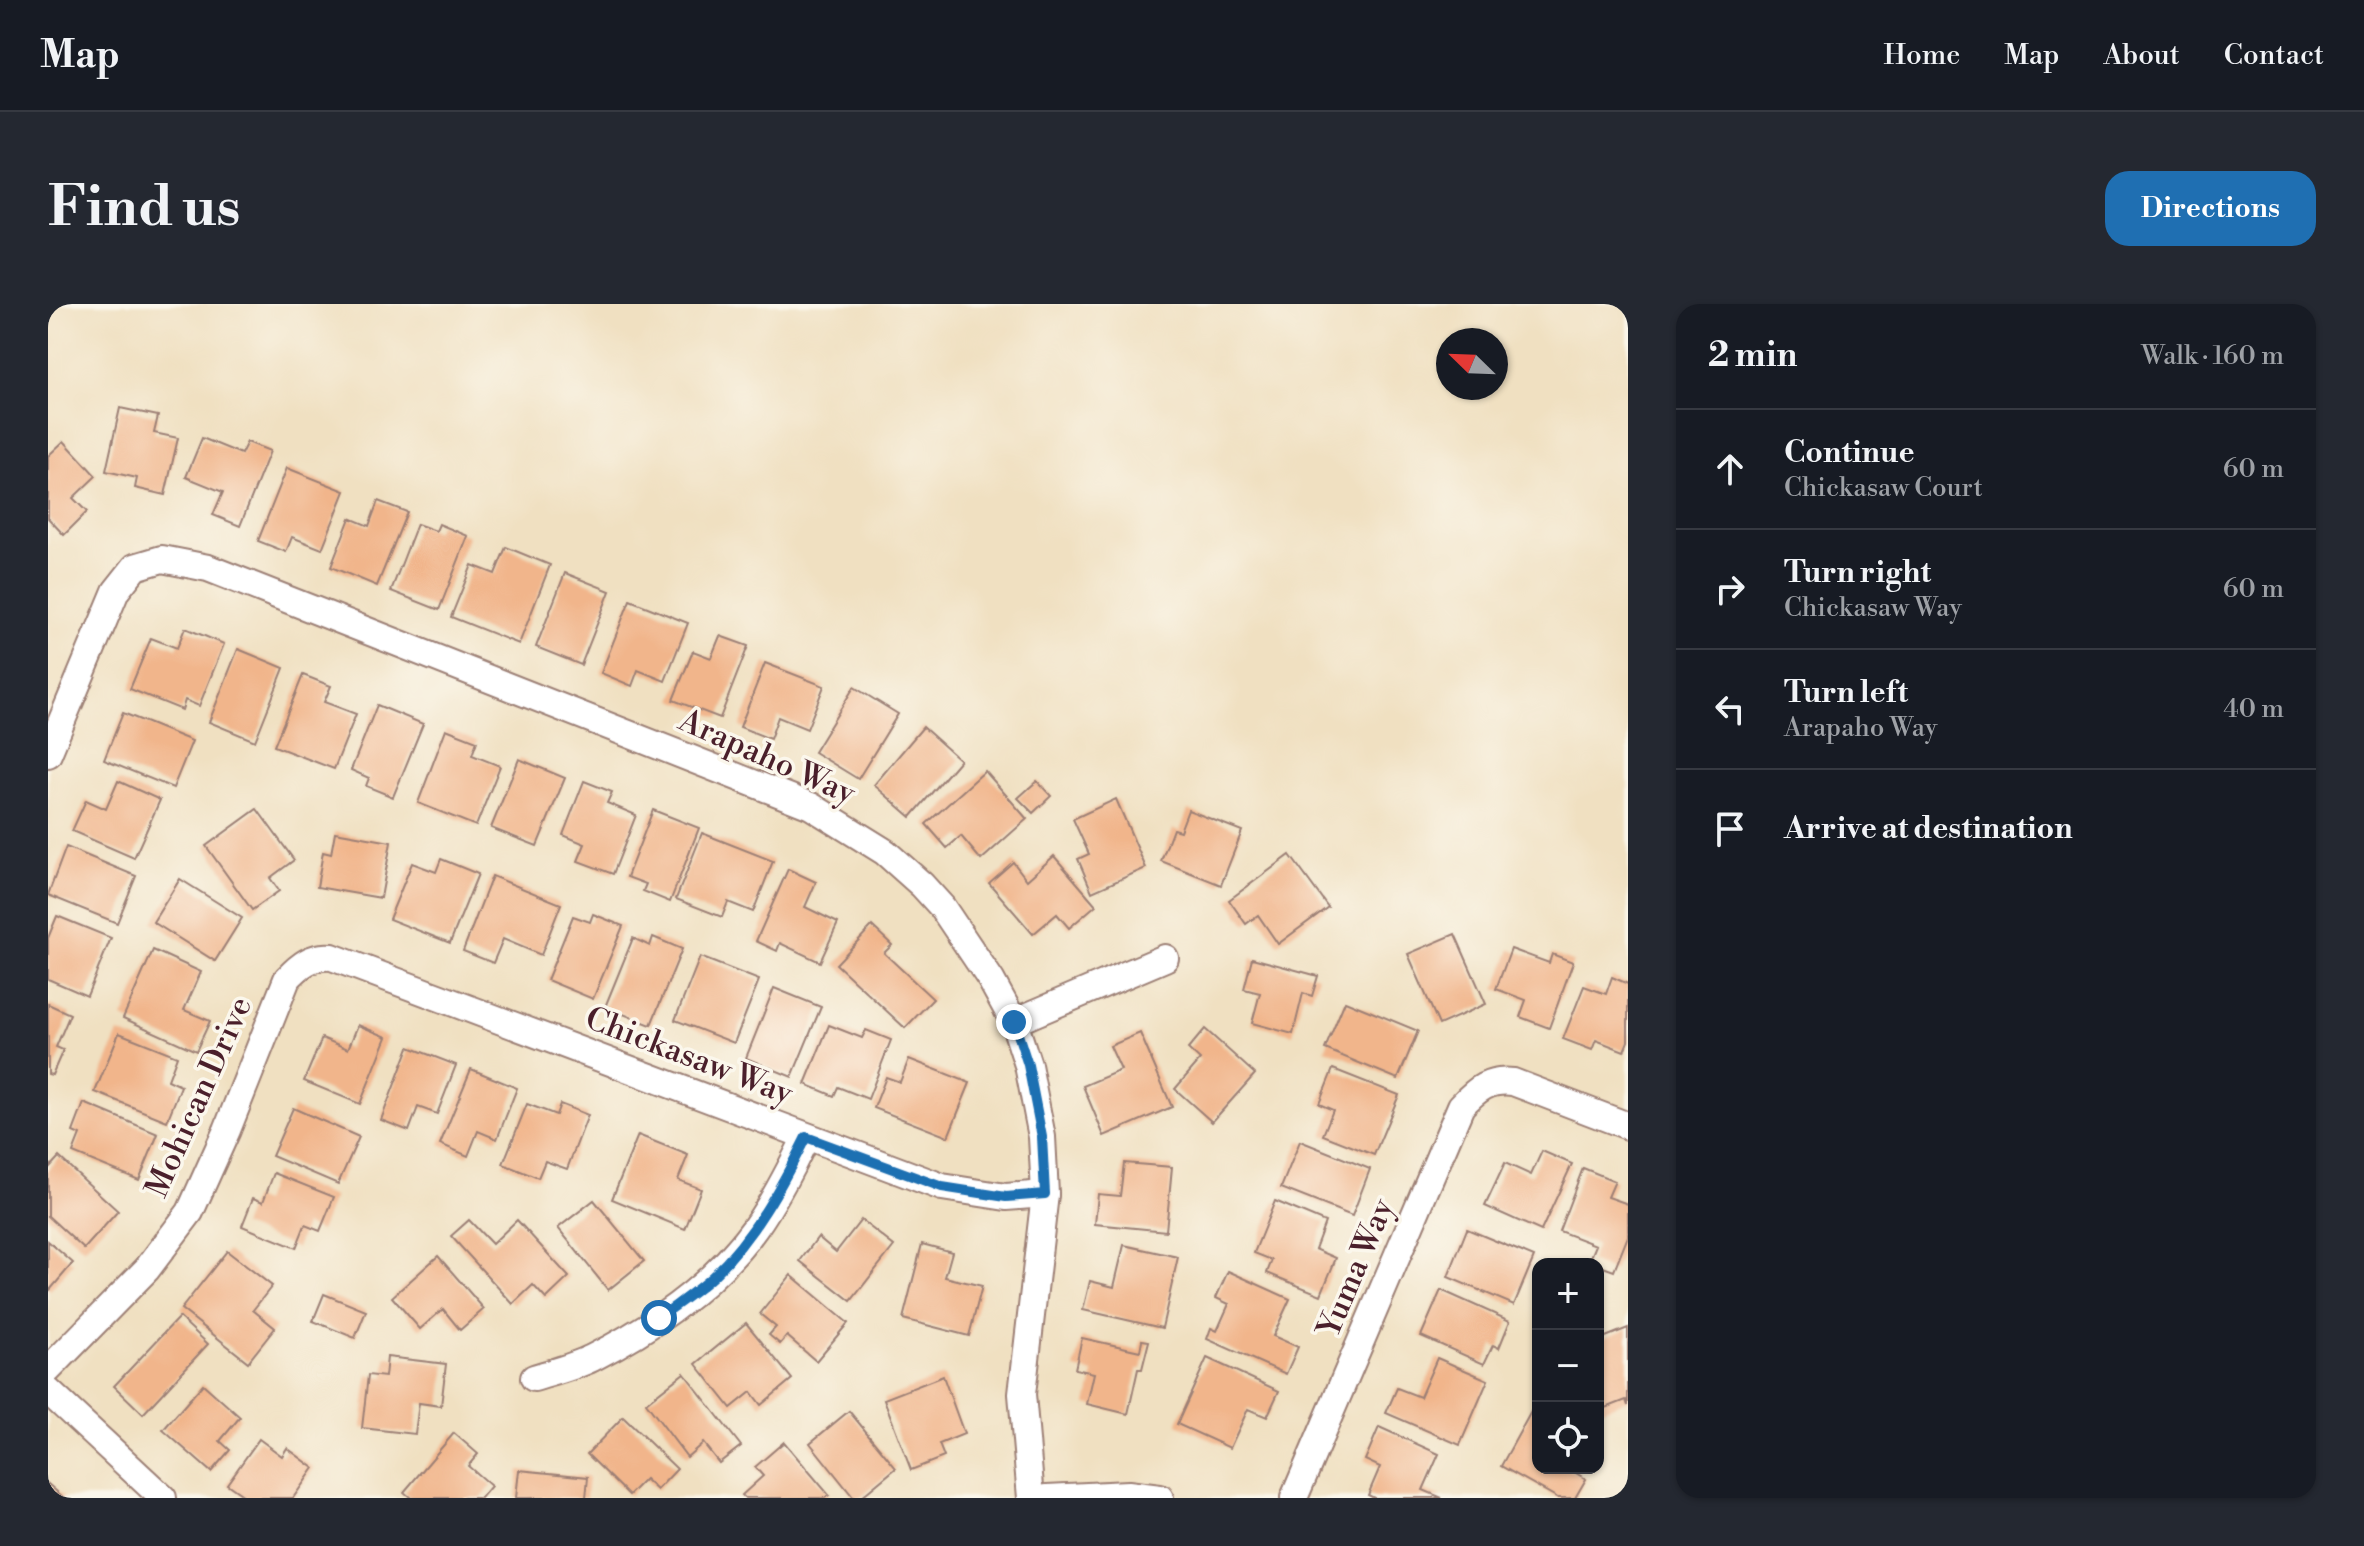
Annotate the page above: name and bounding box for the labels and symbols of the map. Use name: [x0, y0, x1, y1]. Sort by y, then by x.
north arrow: [1436, 328, 1508, 400]
street label: Arapaho Way: [672, 700, 862, 814]
street label: Mohican Drive: [137, 990, 261, 1204]
street label: Chickasaw Way: [580, 998, 799, 1114]
route end: [996, 1004, 1032, 1040]
street label: Yuma Way: [1308, 1192, 1403, 1345]
route start: [641, 1300, 677, 1336]

